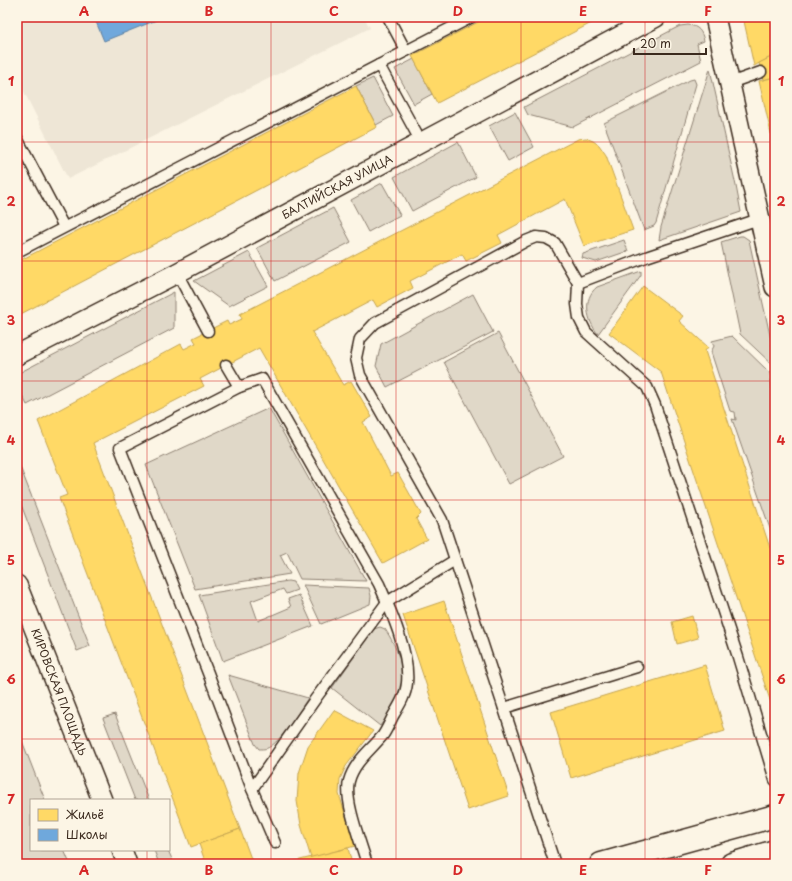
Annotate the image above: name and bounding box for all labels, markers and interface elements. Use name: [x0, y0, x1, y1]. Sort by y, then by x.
text: A: [79, 1, 89, 20]
text: B: [205, 1, 214, 20]
text: C: [329, 1, 339, 20]
text: D: [453, 1, 463, 20]
text: E: [579, 1, 587, 20]
text: F: [704, 1, 712, 20]
scale bar: [634, 30, 706, 56]
text: 20 m: [640, 34, 671, 52]
text: 1: [8, 71, 14, 90]
text: 1: [778, 71, 784, 90]
street label: БАЛТИЙСКАЯ УЛИЦА: [278, 150, 396, 223]
text: 2: [6, 191, 16, 210]
text: 2: [776, 191, 786, 210]
text: 3: [7, 310, 16, 329]
text: 3: [777, 310, 786, 329]
text: 4: [7, 430, 16, 449]
text: 4: [777, 430, 786, 449]
text: 5: [7, 550, 15, 569]
text: 5: [777, 550, 785, 569]
street label: КИРОВСКАЯ ПЛОЩАДЬ: [27, 626, 92, 758]
text: 6: [6, 669, 16, 688]
text: 6: [776, 669, 786, 688]
text: 7: [7, 789, 15, 808]
text: 7: [777, 789, 785, 808]
legend: [30, 799, 170, 851]
text: Жильё: [65, 805, 104, 823]
text: Школы: [66, 825, 108, 843]
text: A: [79, 860, 89, 879]
text: B: [205, 860, 214, 879]
text: C: [329, 860, 339, 879]
text: D: [453, 860, 463, 879]
text: E: [579, 860, 587, 879]
text: F: [704, 860, 712, 879]

